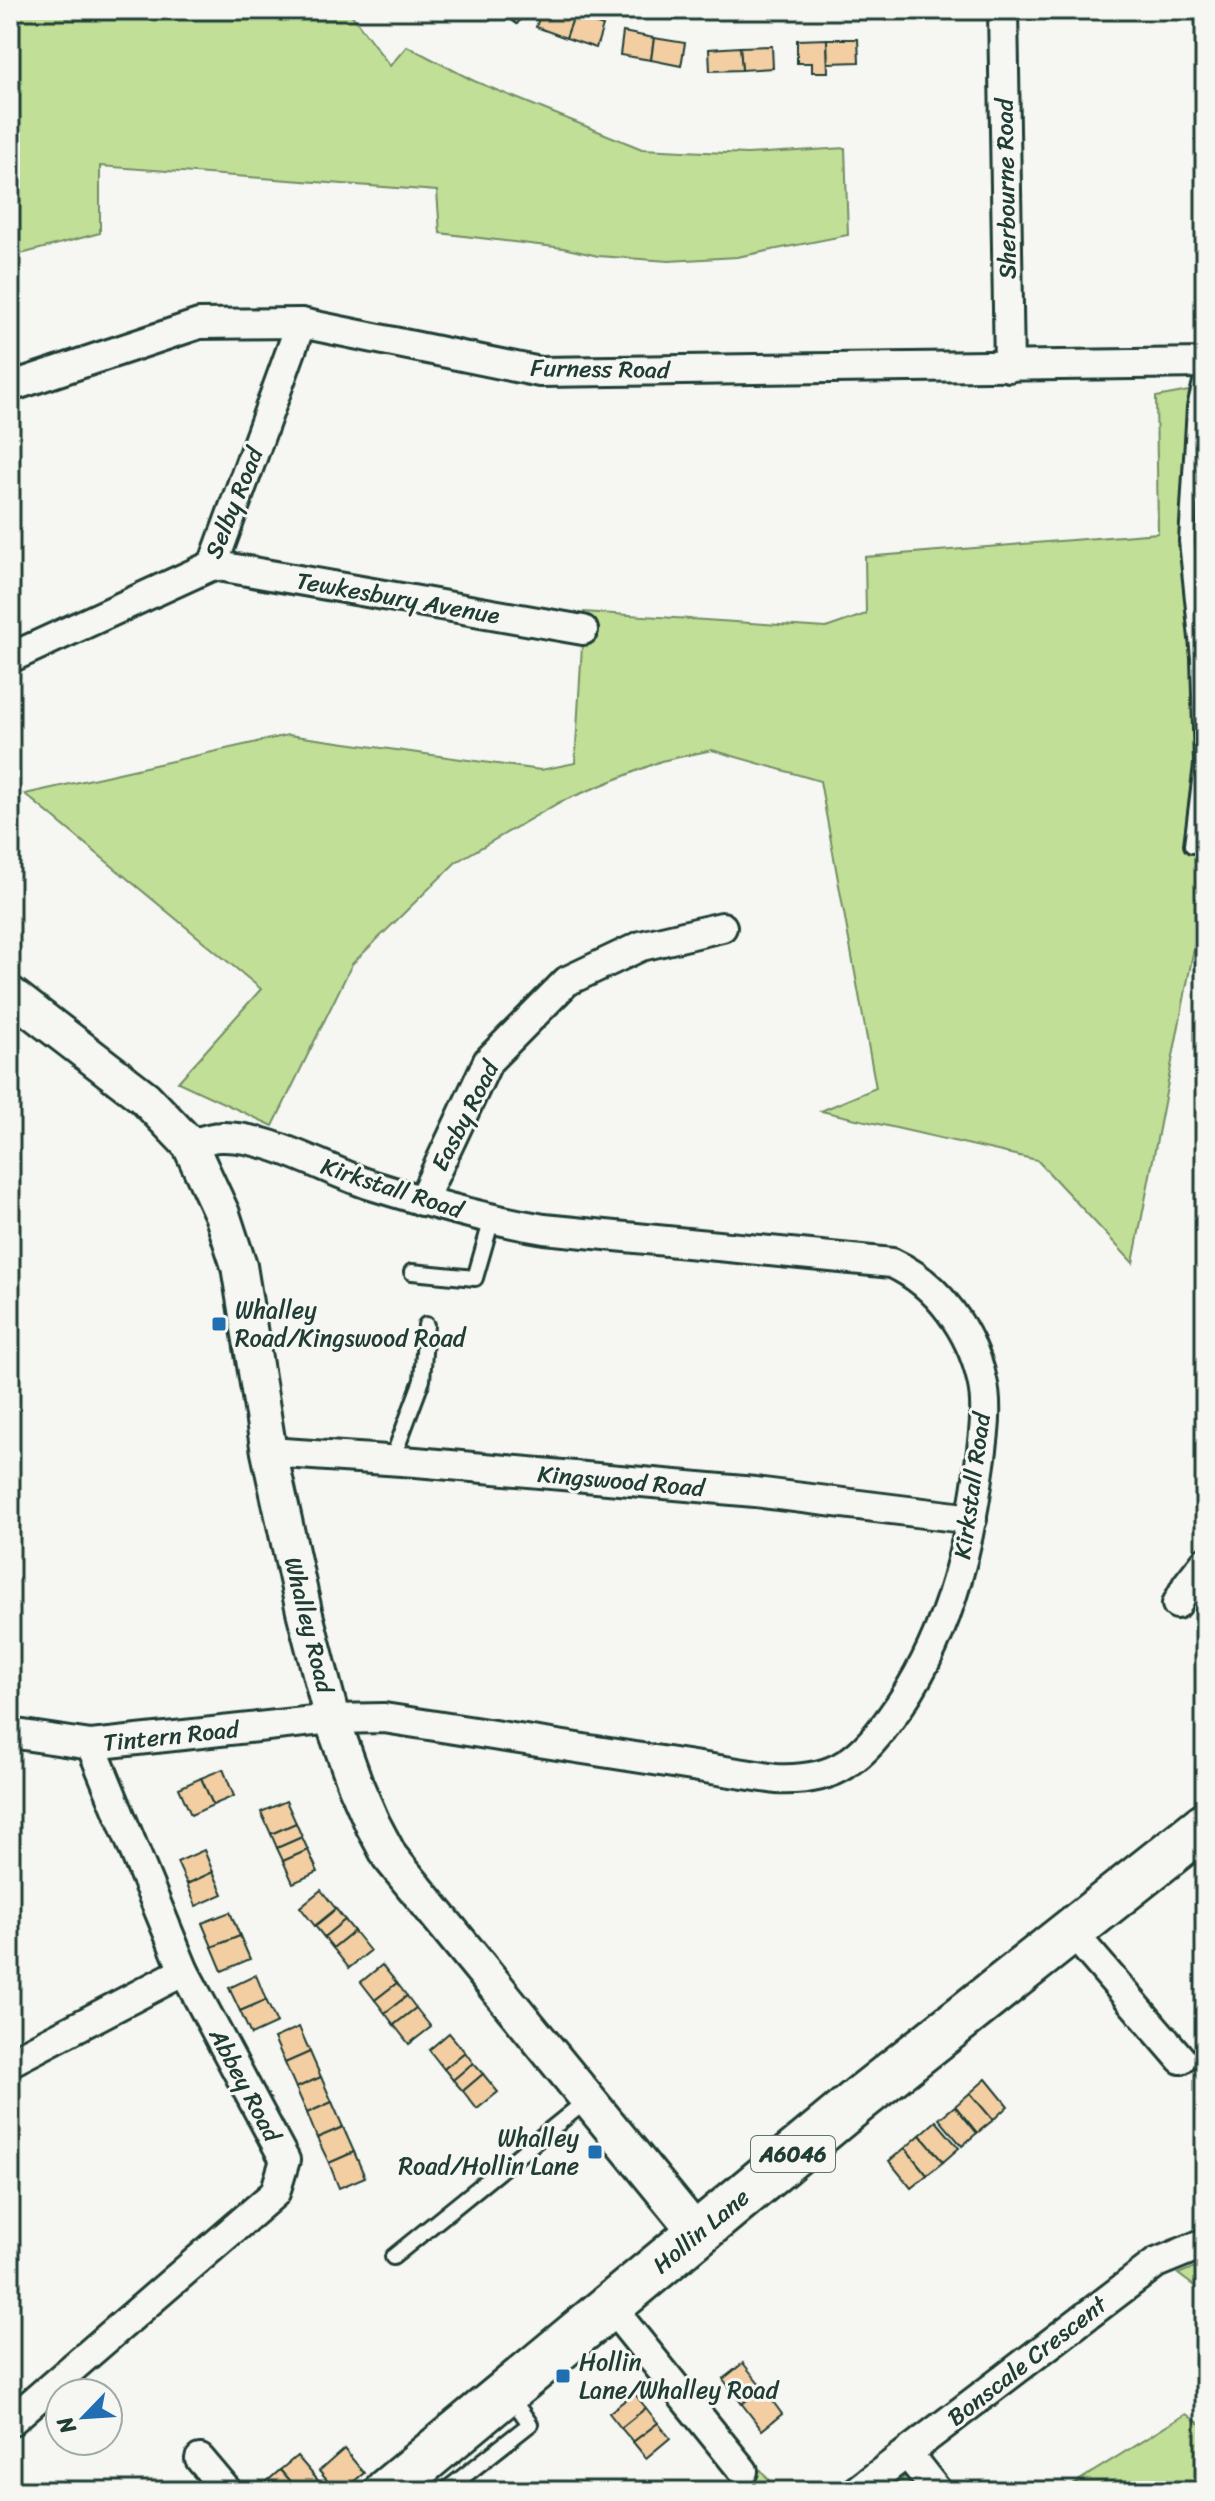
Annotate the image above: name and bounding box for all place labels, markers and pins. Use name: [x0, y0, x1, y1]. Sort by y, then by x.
place label: Whalley Road/Kingswood Road: [235, 1289, 467, 1359]
marker: Whalley Road/Kingswood Road: [210, 1315, 228, 1333]
place label: Whalley Road/Hollin Lane: [398, 2117, 580, 2187]
marker: Whalley Road/Hollin Lane: [586, 2143, 604, 2161]
place label: Hollin Lane/Whalley Road: [579, 2341, 780, 2411]
marker: Hollin Lane/Whalley Road: [554, 2367, 572, 2385]

